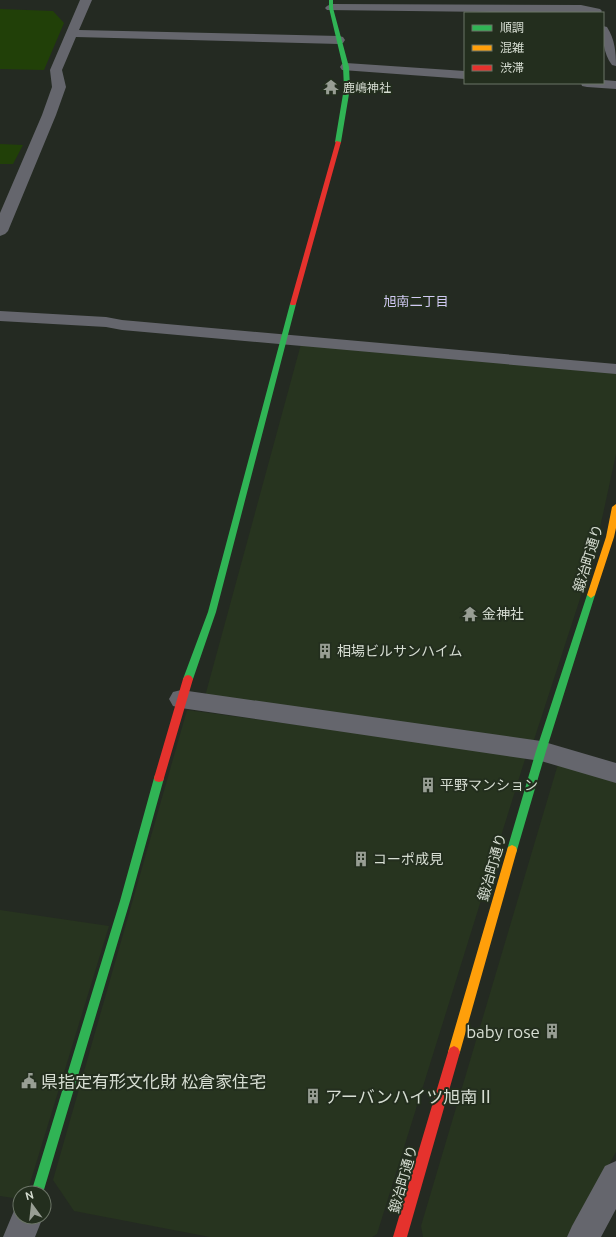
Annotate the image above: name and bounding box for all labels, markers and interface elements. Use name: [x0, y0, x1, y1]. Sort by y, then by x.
legend: [464, 12, 604, 84]
text: 順調: [500, 21, 524, 34]
text: 混雑: [500, 41, 524, 54]
text: 渋滞: [500, 61, 524, 74]
temple icon: 鹿嶋神社: [322, 78, 340, 96]
place label: 鹿嶋神社: [343, 81, 391, 94]
district label: 旭南二丁目: [383, 294, 449, 308]
street label: 鍛冶町通り: [570, 522, 606, 594]
temple icon: 金神社: [461, 605, 479, 623]
place label: 金神社: [482, 606, 524, 622]
building icon: 相場ビルサンハイム: [316, 642, 334, 660]
place label: 相場ビルサンハイム: [337, 643, 462, 659]
building icon: 平野マンション: [419, 776, 437, 794]
place label: 平野マンション: [440, 777, 538, 793]
street label: 鍛冶町通り: [475, 831, 509, 903]
building icon: コーポ成見: [352, 850, 370, 868]
place label: コーポ成見: [373, 851, 443, 867]
place label: baby rose: [466, 1022, 540, 1041]
building icon: baby rose: [543, 1022, 561, 1040]
public building icon: 県指定有形文化財 松倉家住宅: [20, 1072, 38, 1090]
place label: 県指定有形文化財 松倉家住宅: [41, 1072, 266, 1091]
building icon: アーバンハイツ旭南Ⅱ: [304, 1087, 322, 1105]
place label: アーバンハイツ旭南Ⅱ: [325, 1087, 494, 1106]
street label: 鍛冶町通り: [386, 1143, 420, 1215]
north arrow: [12, 1185, 52, 1225]
text: N: [24, 1188, 35, 1202]

